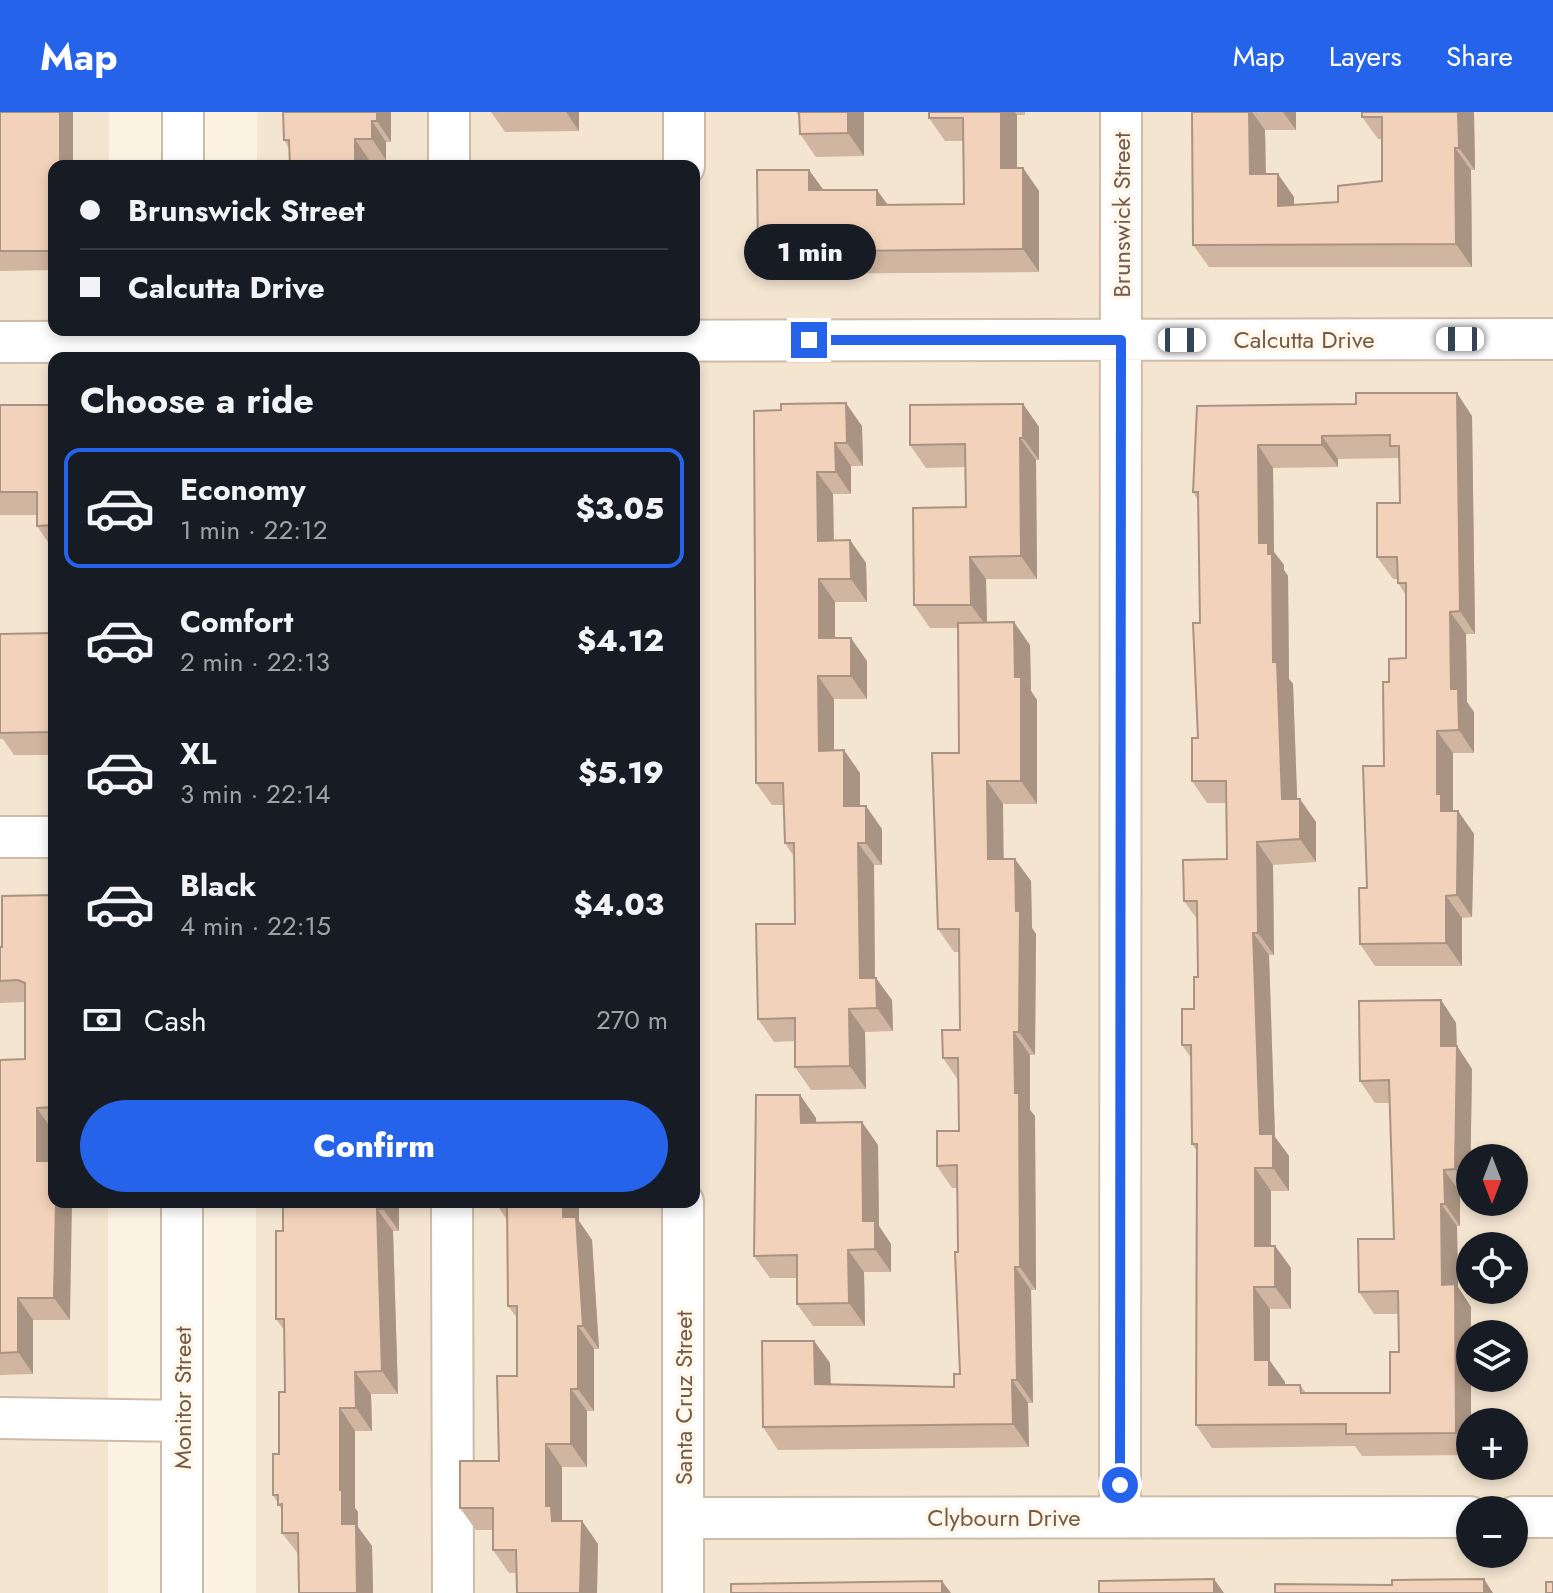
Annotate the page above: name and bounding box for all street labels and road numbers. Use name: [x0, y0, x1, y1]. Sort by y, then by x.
street label: Brunswick Street: [1104, 132, 1139, 298]
street label: Calcutta Drive: [1233, 322, 1375, 357]
street label: Santa Cruz Street: [666, 1310, 701, 1485]
street label: Monitor Street: [165, 1326, 200, 1469]
street label: Clybourn Drive: [927, 1500, 1081, 1535]

